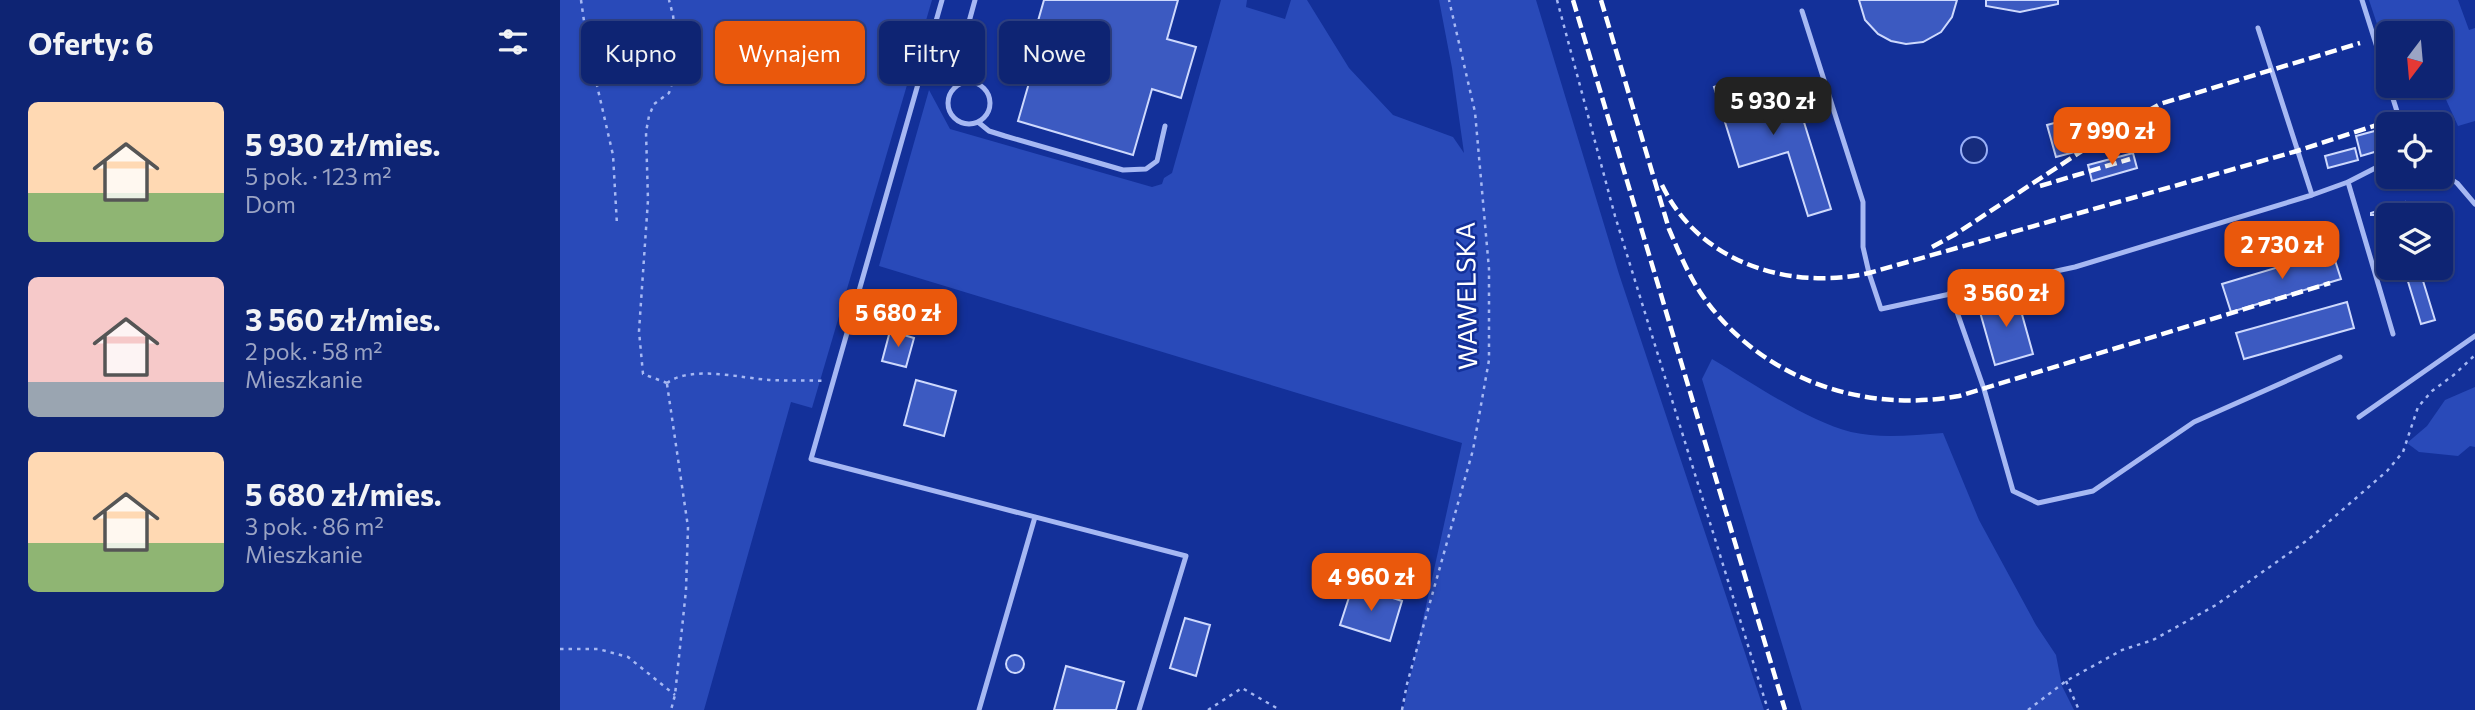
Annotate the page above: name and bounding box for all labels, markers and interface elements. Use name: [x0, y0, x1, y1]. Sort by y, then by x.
chip: Kupno: [581, 21, 701, 84]
chip: Wynajem: [715, 21, 865, 84]
chip: Filtry: [879, 21, 985, 84]
chip: Nowe: [999, 21, 1110, 84]
north arrow: [2376, 21, 2454, 98]
map controls: [2376, 21, 2453, 280]
icon: filters: [494, 23, 532, 61]
text: Oferty: 6: [28, 24, 154, 61]
pin: 5 930 zł: [1701, 78, 1845, 137]
text: 5 930 zł: [1731, 86, 1815, 114]
pin: 7 990 zł: [2040, 108, 2184, 167]
button: locate: [2376, 112, 2453, 189]
text: 7 990 zł: [2069, 116, 2155, 144]
text: 5 930 zł/mies.: [245, 125, 441, 162]
icon: home: [84, 130, 168, 214]
text: 5 pok. · 123 m²: [245, 162, 392, 190]
text: Dom: [245, 190, 296, 218]
button: layers: [2376, 203, 2453, 280]
street label: WAWELSKA: [1449, 222, 1482, 370]
pin: 2 730 zł: [2210, 222, 2354, 281]
text: 2 730 zł: [2240, 230, 2324, 258]
pin: 3 560 zł: [1934, 270, 2078, 329]
text: 3 560 zł: [1963, 278, 2049, 306]
pin: 5 680 zł: [826, 290, 970, 349]
text: 5 680 zł: [855, 298, 941, 326]
text: 3 560 zł/mies.: [245, 300, 441, 337]
icon: home: [84, 305, 168, 389]
text: 2 pok. · 58 m²: [245, 337, 383, 365]
text: Mieszkanie: [245, 365, 363, 393]
text: 5 680 zł/mies.: [245, 475, 442, 512]
icon: home: [84, 480, 168, 564]
text: 3 pok. · 86 m²: [245, 512, 384, 540]
text: Mieszkanie: [245, 540, 363, 568]
pin: 4 960 zł: [1299, 554, 1443, 613]
text: 4 960 zł: [1328, 562, 1414, 590]

